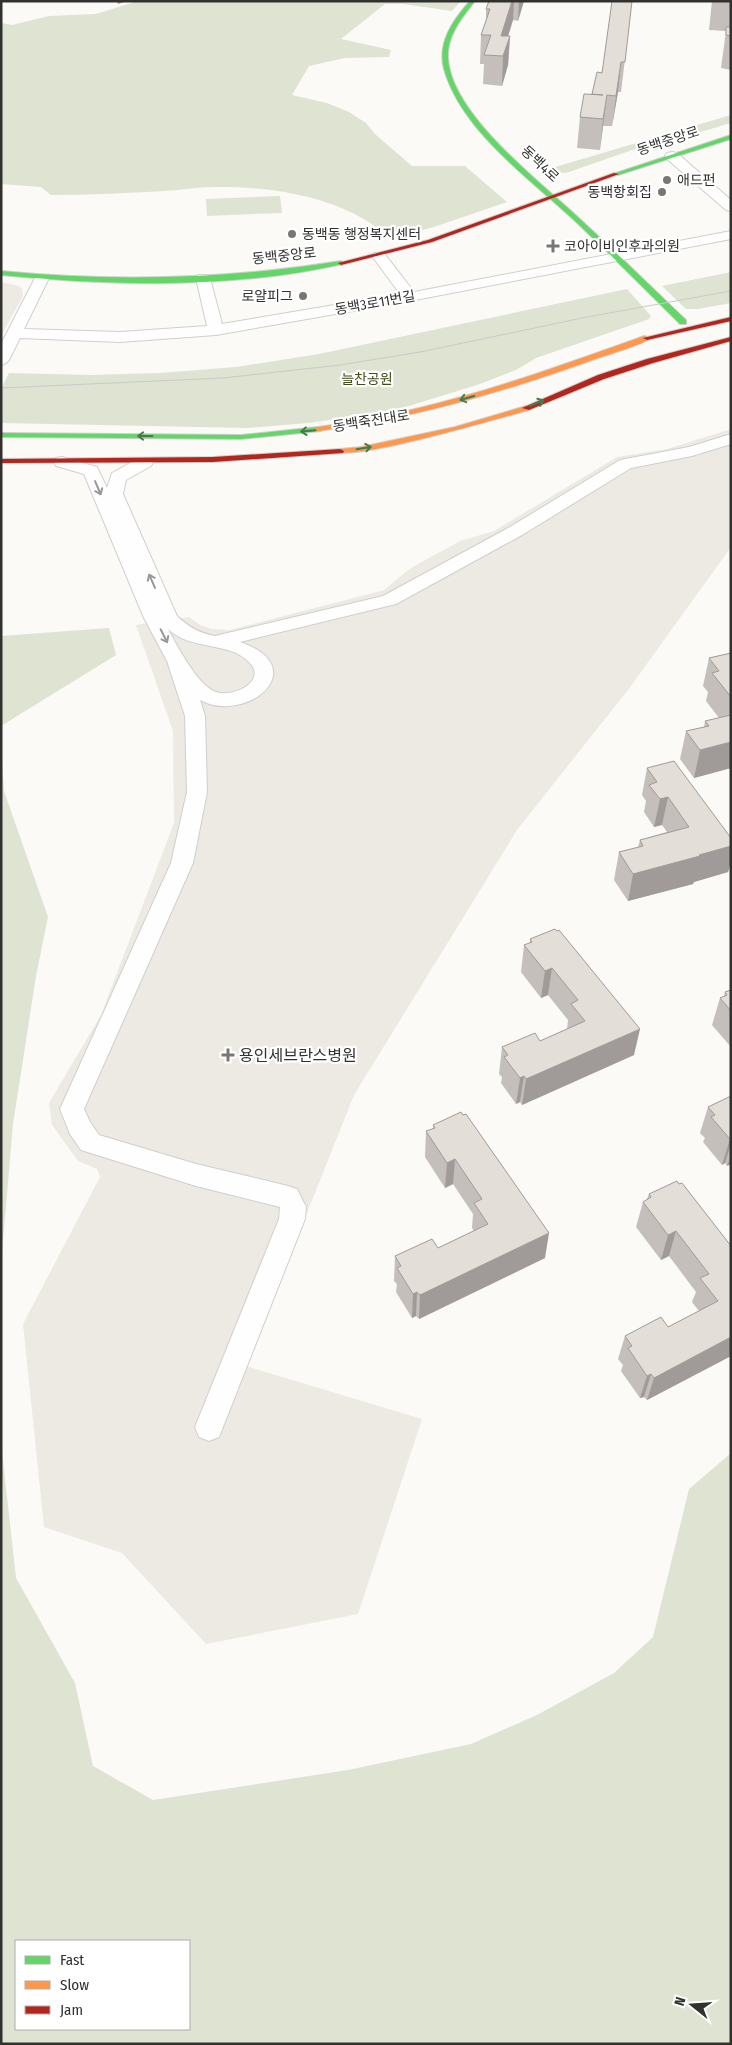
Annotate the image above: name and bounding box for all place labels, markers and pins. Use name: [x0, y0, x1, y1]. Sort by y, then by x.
place label: 애드펀: [677, 172, 716, 189]
marker: 애드펀: [661, 174, 673, 186]
place label: 동백항회집: [588, 184, 652, 201]
marker: 동백항회집: [656, 186, 668, 198]
place label: 동백동 행정복지센터: [302, 226, 421, 243]
marker: 동백동 행정복지센터: [286, 228, 298, 240]
place label: 코아이비인후과의원: [564, 238, 680, 255]
marker: 코아이비인후과의원: [546, 239, 560, 253]
place label: 로얄피그: [241, 288, 293, 305]
marker: 로얄피그: [297, 290, 309, 302]
place label: 용인세브란스병원: [239, 1046, 357, 1065]
marker: 용인세브란스병원: [221, 1048, 235, 1062]

